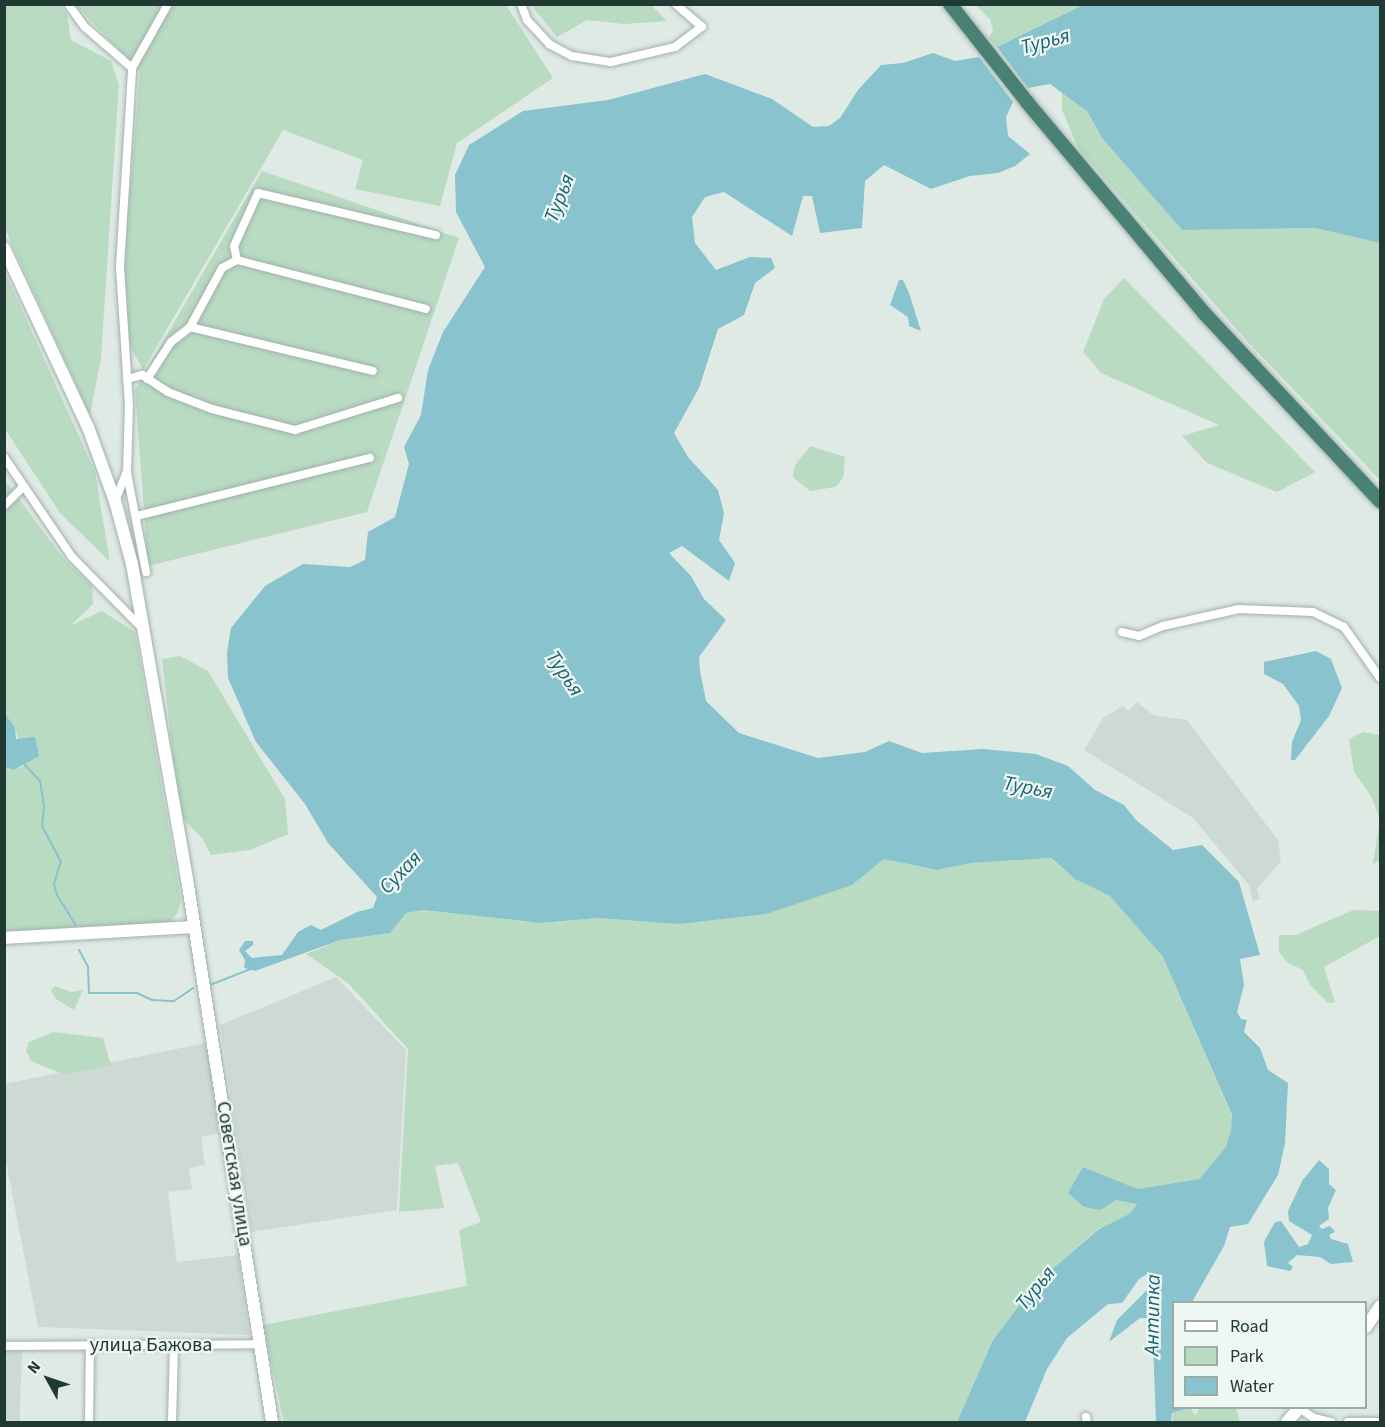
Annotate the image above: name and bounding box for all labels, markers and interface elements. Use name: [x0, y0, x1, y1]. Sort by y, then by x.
water label: Турья: [1018, 22, 1072, 60]
water label: Турья: [538, 170, 580, 226]
water label: Турья: [541, 645, 589, 701]
water label: Турья: [1001, 770, 1055, 804]
water label: Сухая: [373, 845, 427, 899]
street label: Советская улица: [211, 1100, 257, 1248]
water label: Турья: [1009, 1261, 1061, 1315]
water label: Антипка: [1139, 1274, 1165, 1356]
legend: [1172, 1301, 1367, 1409]
text: Road: [1230, 1314, 1269, 1339]
street label: улица Бажова: [90, 1333, 212, 1357]
text: Park: [1230, 1344, 1264, 1369]
north arrow: [18, 1349, 78, 1409]
text: N: [22, 1356, 46, 1379]
text: Water: [1230, 1374, 1274, 1399]

